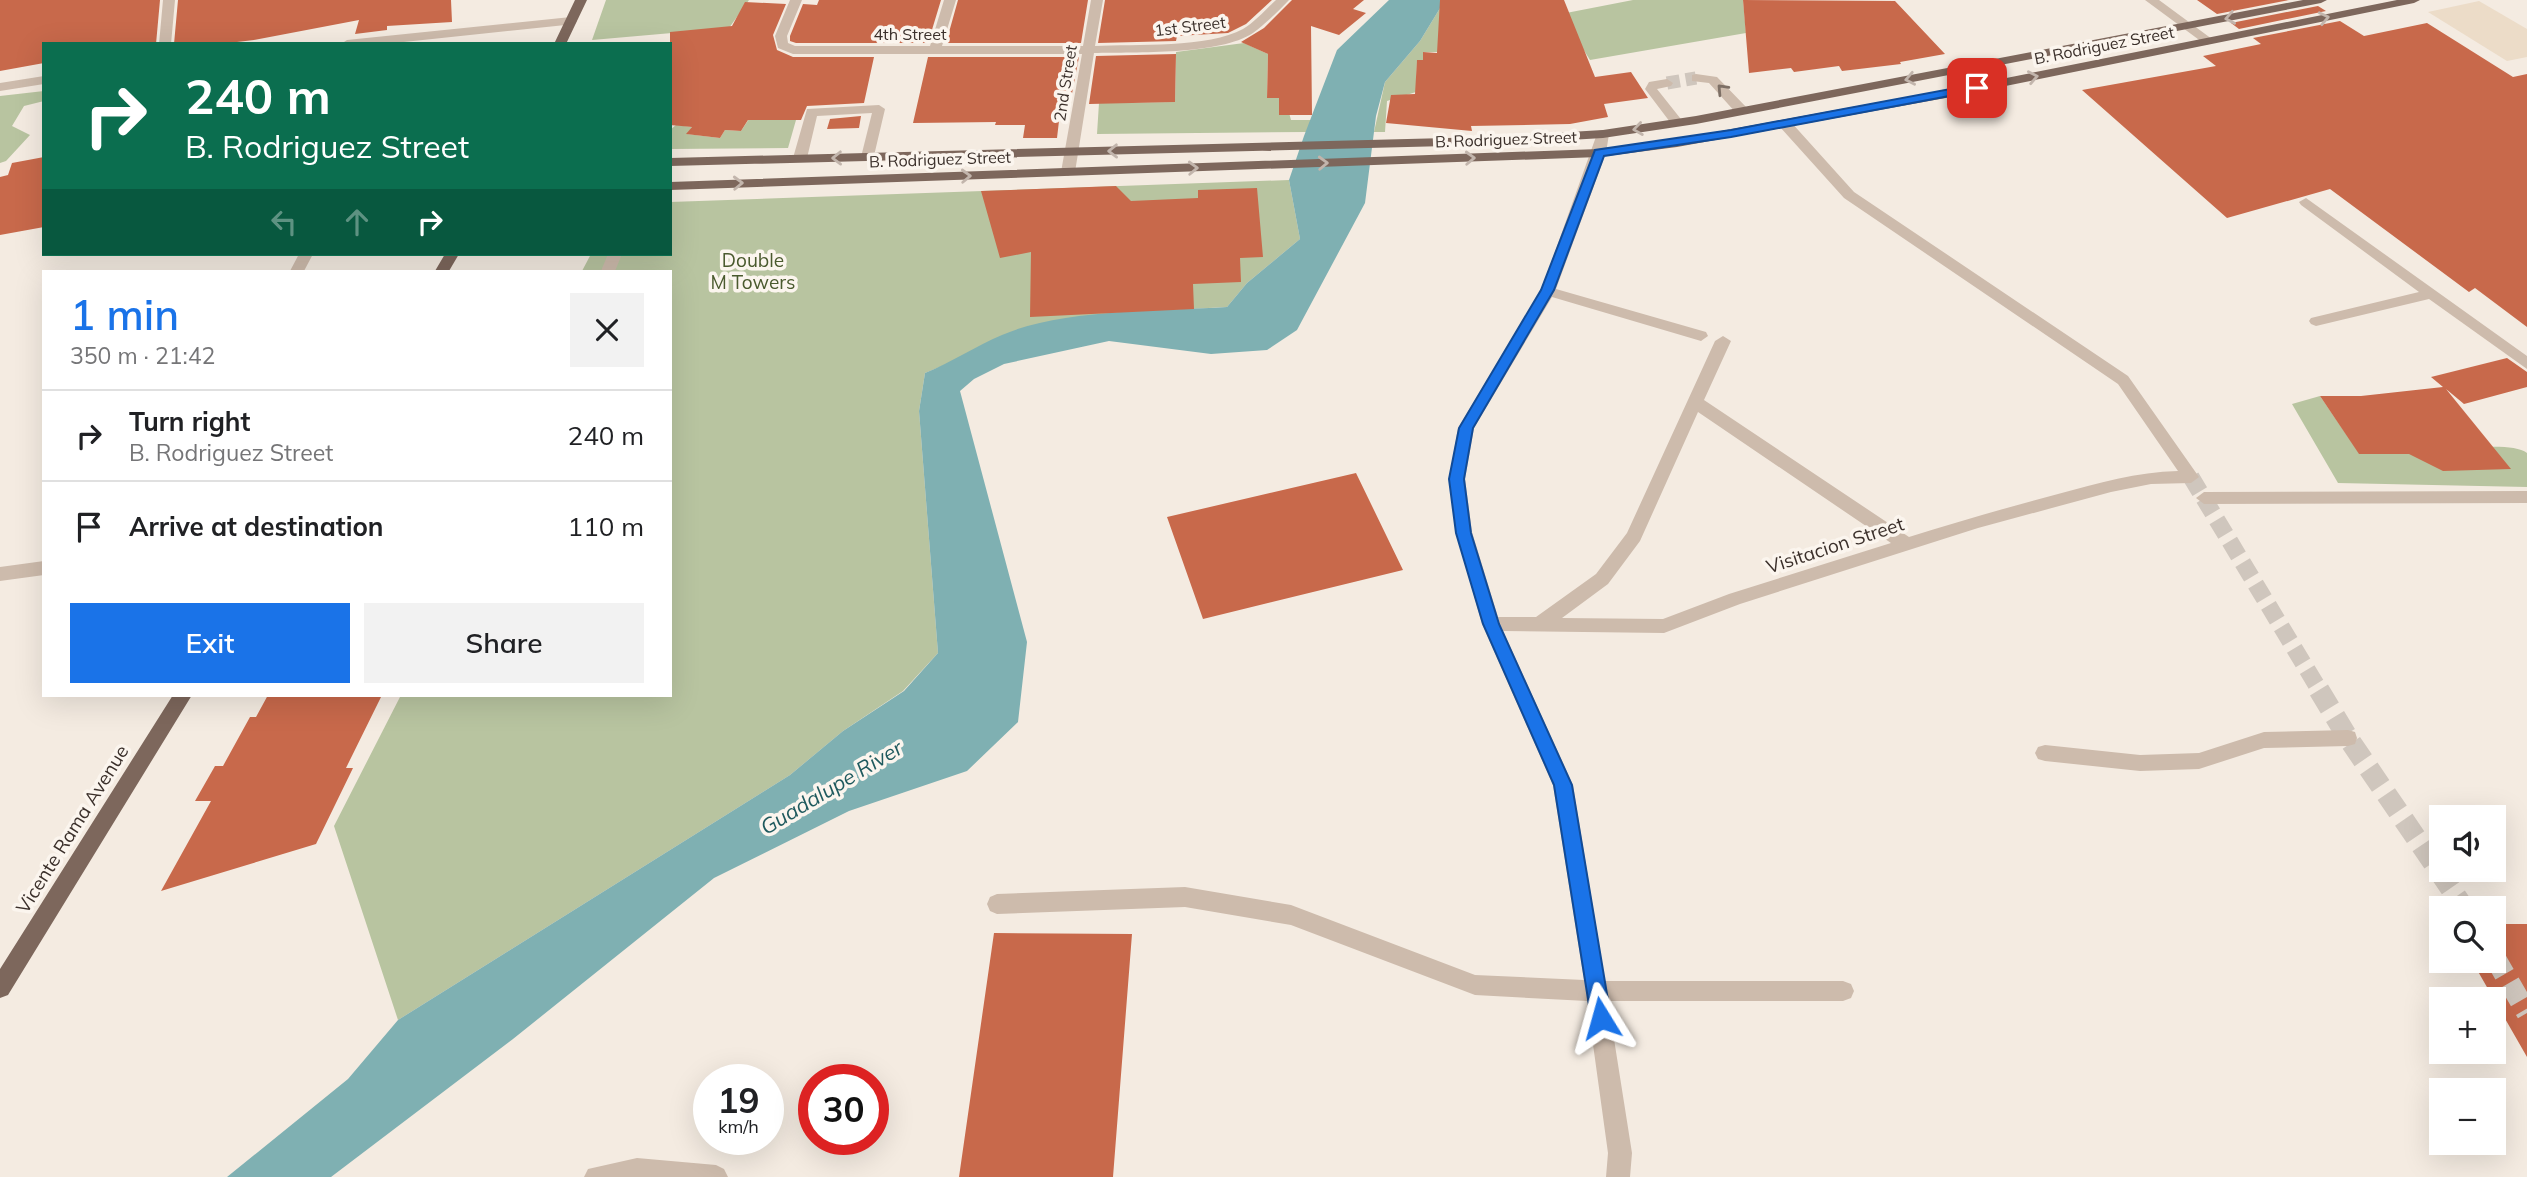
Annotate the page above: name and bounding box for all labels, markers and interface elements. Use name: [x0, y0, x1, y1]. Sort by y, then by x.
one-way arrow: [2224, 9, 2236, 24]
street label: 1st Street: [1153, 12, 1227, 40]
one-way arrow: [2318, 12, 2330, 27]
street label: B. Rodriguez Street: [2032, 22, 2176, 68]
street label: 4th Street: [874, 24, 947, 44]
street label: 2nd Street: [1049, 43, 1081, 123]
pin: [1947, 58, 2007, 118]
text: 240 m: [185, 65, 331, 126]
icon: arrive: [1958, 69, 1996, 107]
icon: right: [70, 70, 161, 161]
one-way arrow: [1904, 70, 1916, 85]
one-way arrow: [2027, 70, 2039, 85]
one-way arrow: [1717, 85, 1730, 98]
one-way arrow: [1632, 121, 1644, 136]
text: B. Rodriguez Street: [185, 126, 469, 166]
street label: B. Rodriguez Street: [1435, 127, 1578, 151]
one-way arrow: [1107, 143, 1118, 159]
street label: B. Rodriguez Street: [869, 147, 1012, 171]
one-way arrow: [831, 150, 842, 165]
one-way arrow: [1465, 151, 1476, 166]
one-way arrow: [1318, 156, 1329, 171]
one-way arrow: [1188, 160, 1199, 175]
one-way arrow: [961, 168, 972, 183]
one-way arrow: [733, 176, 744, 191]
icon: left: [265, 203, 303, 241]
icon: ahead: [338, 203, 376, 241]
icon: right: [411, 203, 449, 241]
park label: Double M Towers: [711, 248, 795, 294]
text: 1 min: [70, 288, 179, 341]
button: close: [570, 293, 644, 367]
text: 350 m · 21:42: [70, 341, 215, 370]
text: Turn right: [129, 405, 250, 438]
icon: right: [70, 417, 108, 455]
text: 240 m: [568, 419, 644, 452]
text: B. Rodriguez Street: [129, 438, 333, 467]
icon: arrive: [70, 508, 108, 546]
text: Arrive at destination: [129, 510, 384, 543]
text: 110 m: [568, 510, 644, 543]
street label: Visitacion Street: [1763, 511, 1907, 579]
button: Exit: [70, 603, 350, 683]
button: Share: [364, 603, 644, 683]
water label: Guadalupe River: [755, 734, 908, 840]
street label: Vicente Rama Avenue: [10, 740, 134, 918]
map controls: [2429, 805, 2506, 1155]
button: sound: [2429, 805, 2506, 882]
button: search: [2429, 896, 2506, 973]
position arrow: [1564, 981, 1638, 1055]
button: +: [2429, 987, 2506, 1064]
speed limit sign: 30: [798, 1064, 889, 1155]
text: 19: [717, 1078, 760, 1122]
button: −: [2429, 1078, 2506, 1155]
text: km/h: [718, 1115, 759, 1138]

